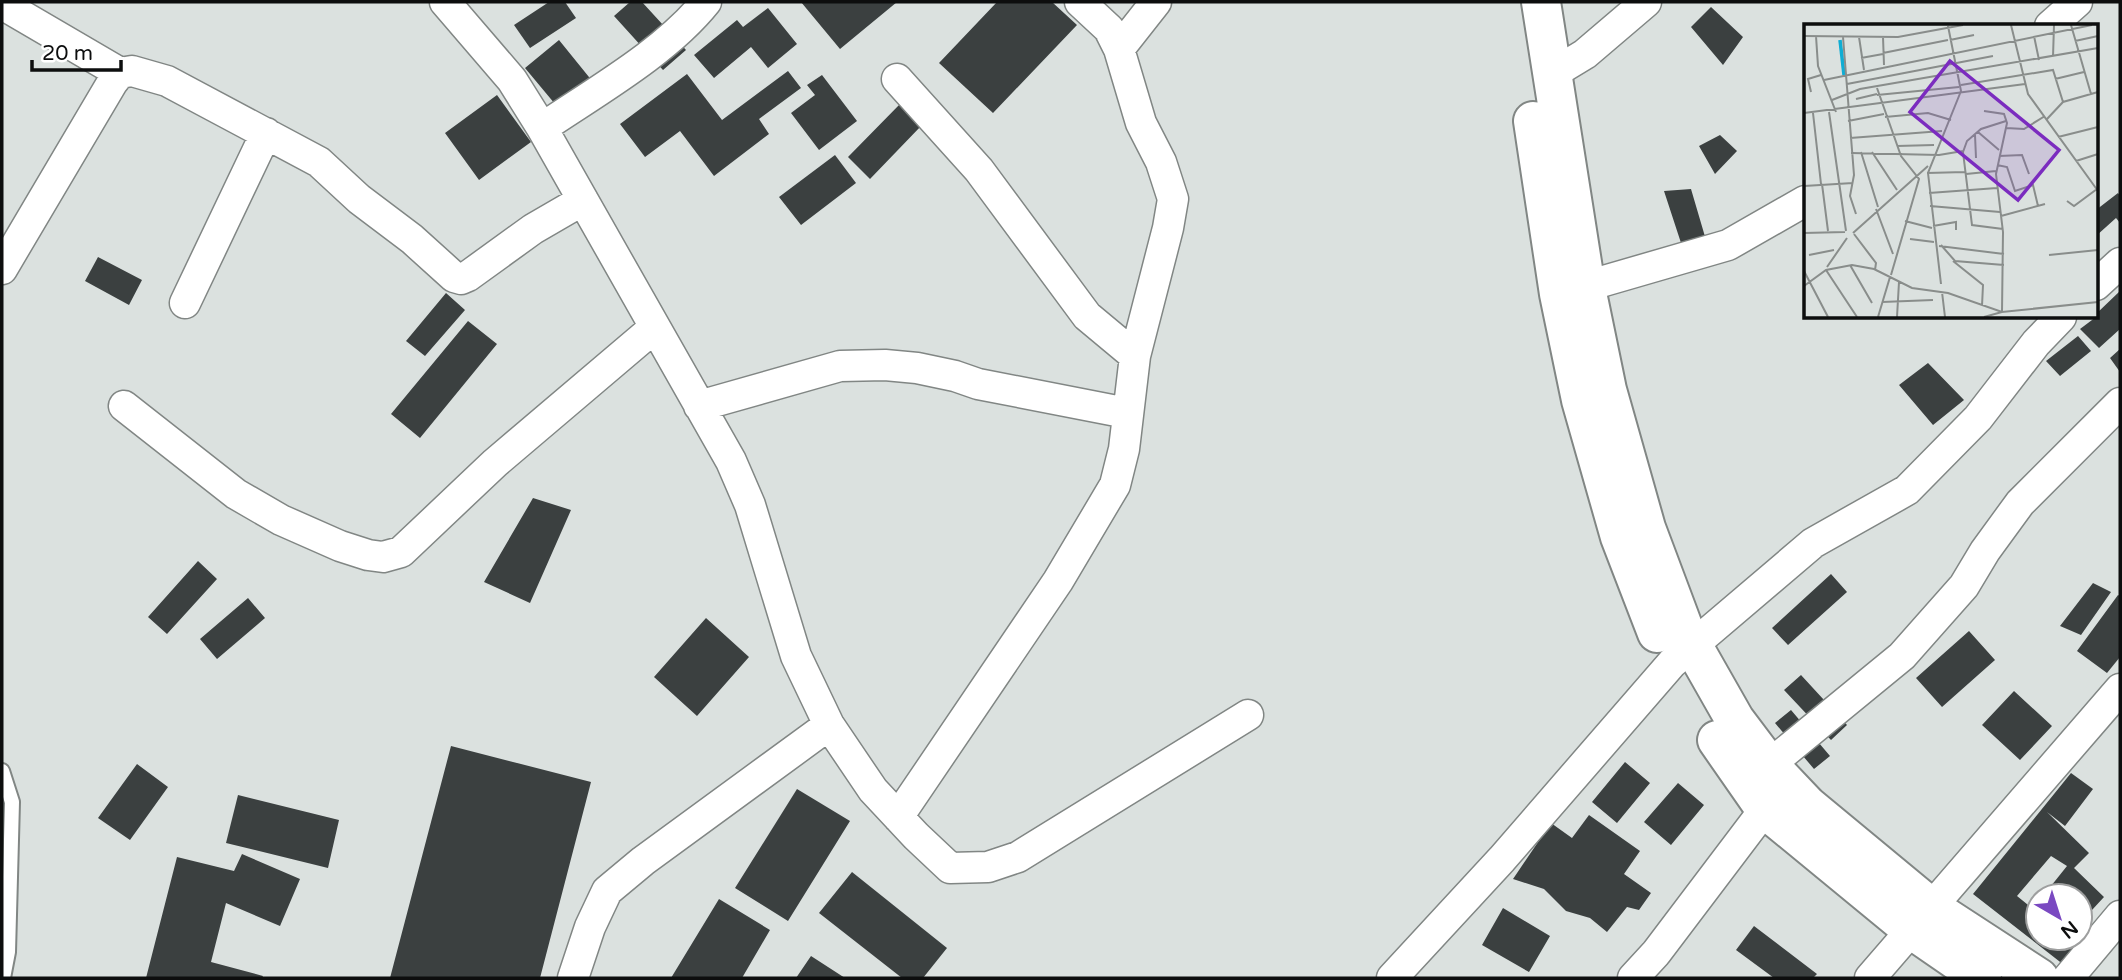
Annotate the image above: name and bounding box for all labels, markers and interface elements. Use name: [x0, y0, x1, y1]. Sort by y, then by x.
inset map: [1804, 24, 2098, 318]
scale bar: [32, 28, 121, 72]
text: 20 m: [42, 41, 93, 66]
north arrow: [2024, 882, 2094, 952]
text: N: [2056, 916, 2082, 943]

